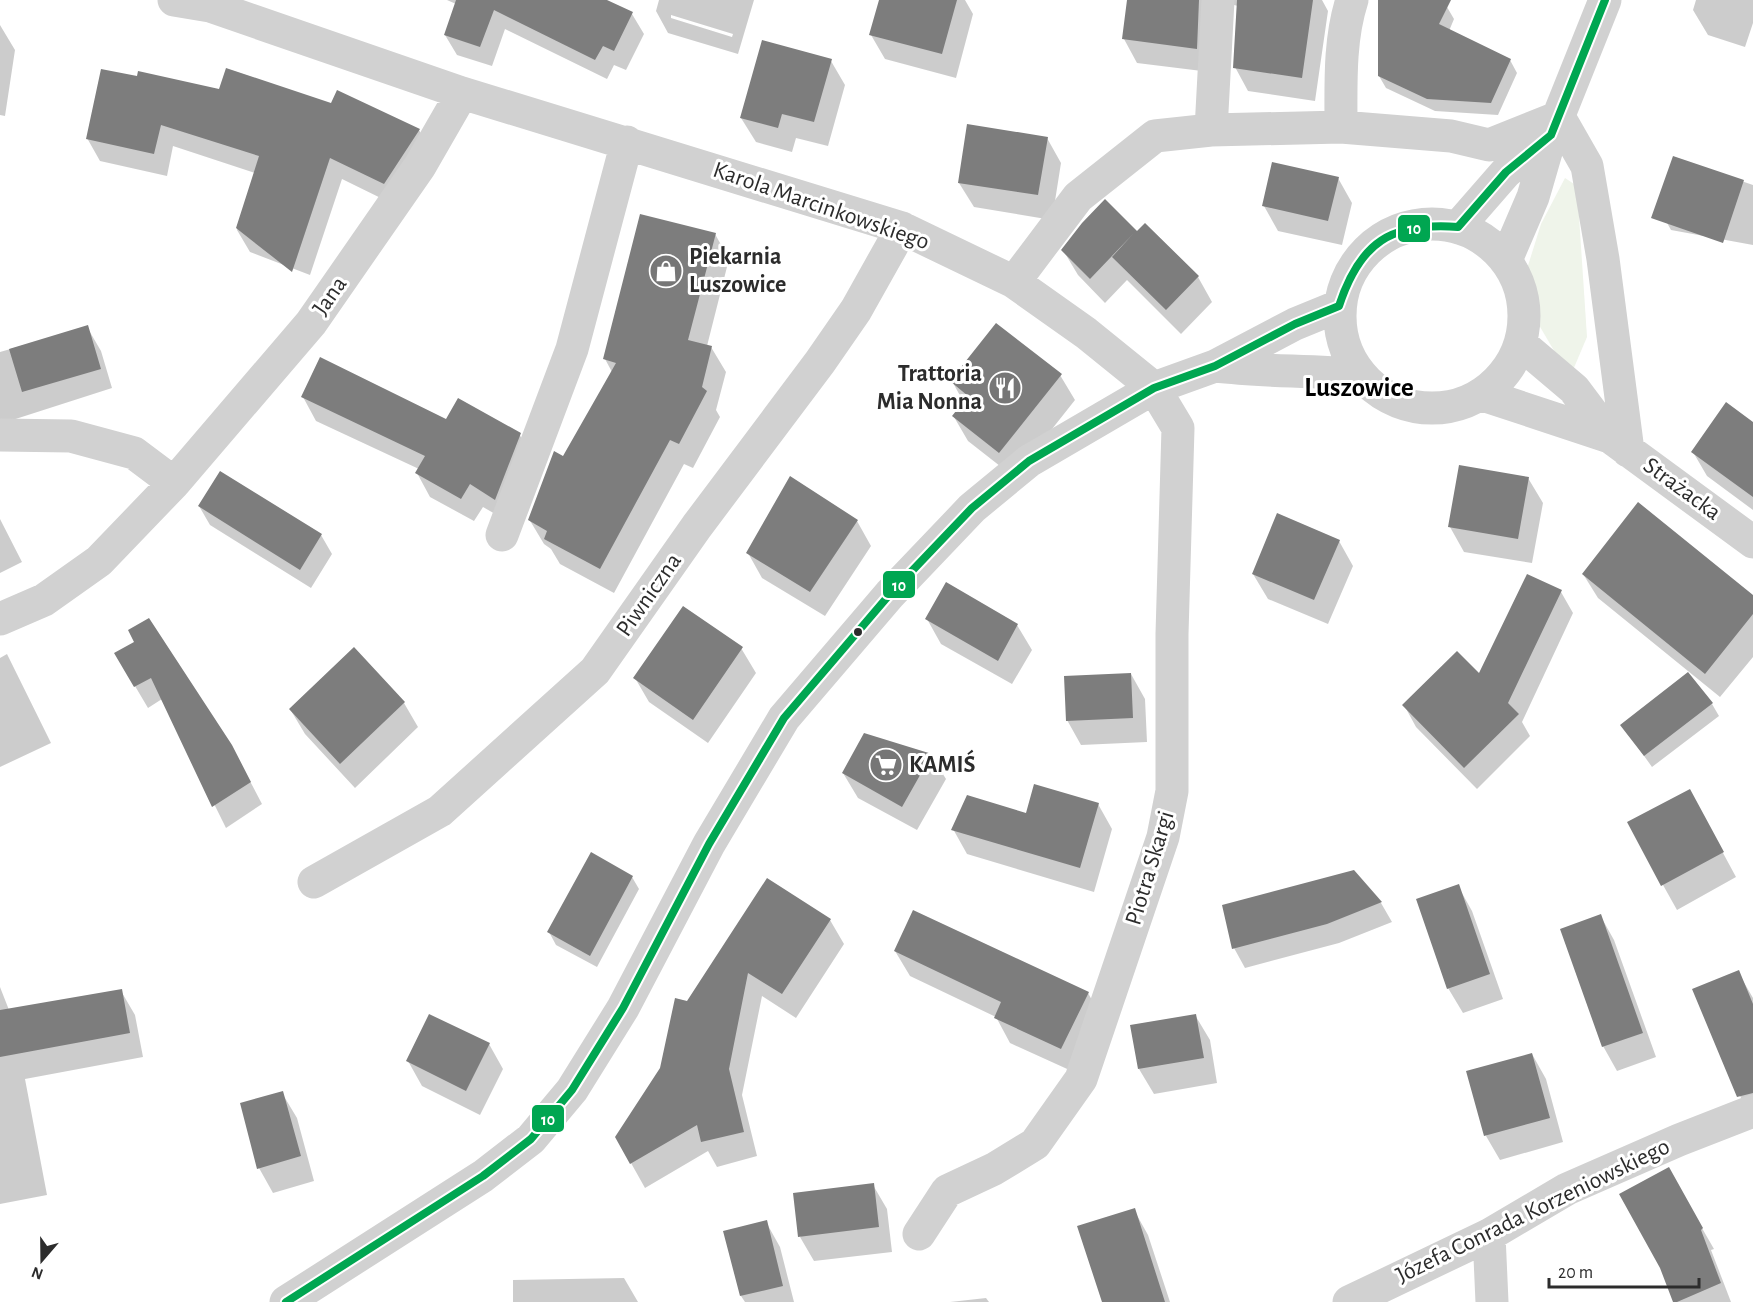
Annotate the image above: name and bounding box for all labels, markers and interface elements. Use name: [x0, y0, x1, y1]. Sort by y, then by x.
street label: Karola Marcinkowskiego: [710, 158, 932, 254]
line badge: 10: [1397, 214, 1431, 243]
text: 10: [1407, 221, 1421, 237]
place label: Piekarnia Luszowice: [689, 245, 786, 297]
shop icon: Piekarnia Luszowice: [648, 253, 684, 289]
street label: Jana: [308, 272, 352, 320]
place label: Trattoria Mia Nonna: [877, 362, 982, 414]
restaurant icon: Trattoria Mia Nonna: [987, 370, 1023, 406]
district label: Luszowice: [1304, 374, 1414, 401]
street label: Strażacka: [1639, 453, 1725, 525]
street label: Piwniczna: [612, 549, 686, 641]
line badge: 10: [882, 570, 916, 599]
text: 10: [892, 578, 906, 594]
unlabelled marker: [852, 626, 864, 638]
supermarket icon: KAMIŚ: [868, 747, 904, 783]
place label: KAMIŚ: [909, 749, 976, 777]
street label: Piotra Skargi: [1121, 808, 1179, 928]
line badge: 10: [531, 1104, 565, 1133]
text: 10: [541, 1112, 555, 1128]
street label: Józefa Conrada Korzeniowskiego: [1392, 1134, 1674, 1288]
north arrow: [12, 1230, 72, 1290]
scale bar: [1549, 1251, 1699, 1289]
text: N: [29, 1264, 45, 1283]
text: 20 m: [1558, 1264, 1593, 1282]

